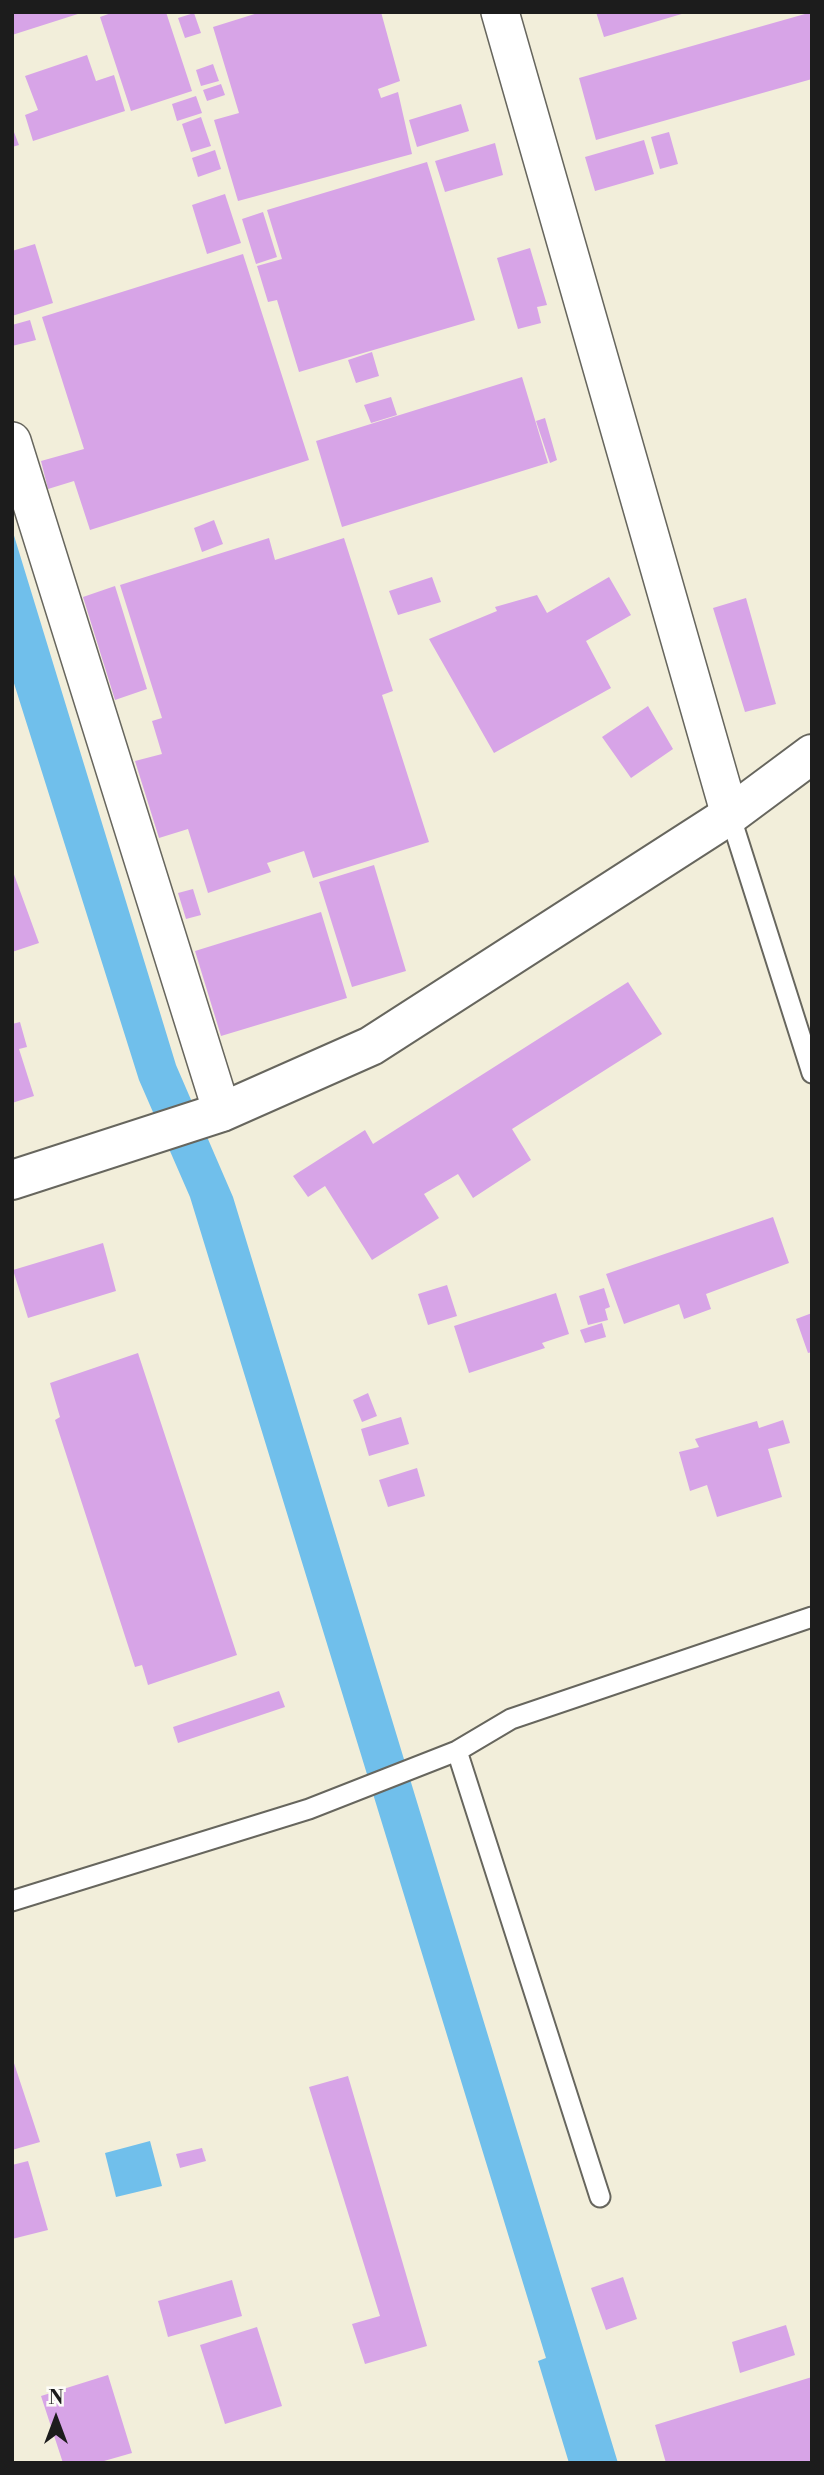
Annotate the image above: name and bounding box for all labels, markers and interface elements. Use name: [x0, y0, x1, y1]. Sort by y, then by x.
north arrow: [21, 2384, 91, 2454]
text: N: [48, 2386, 64, 2410]

